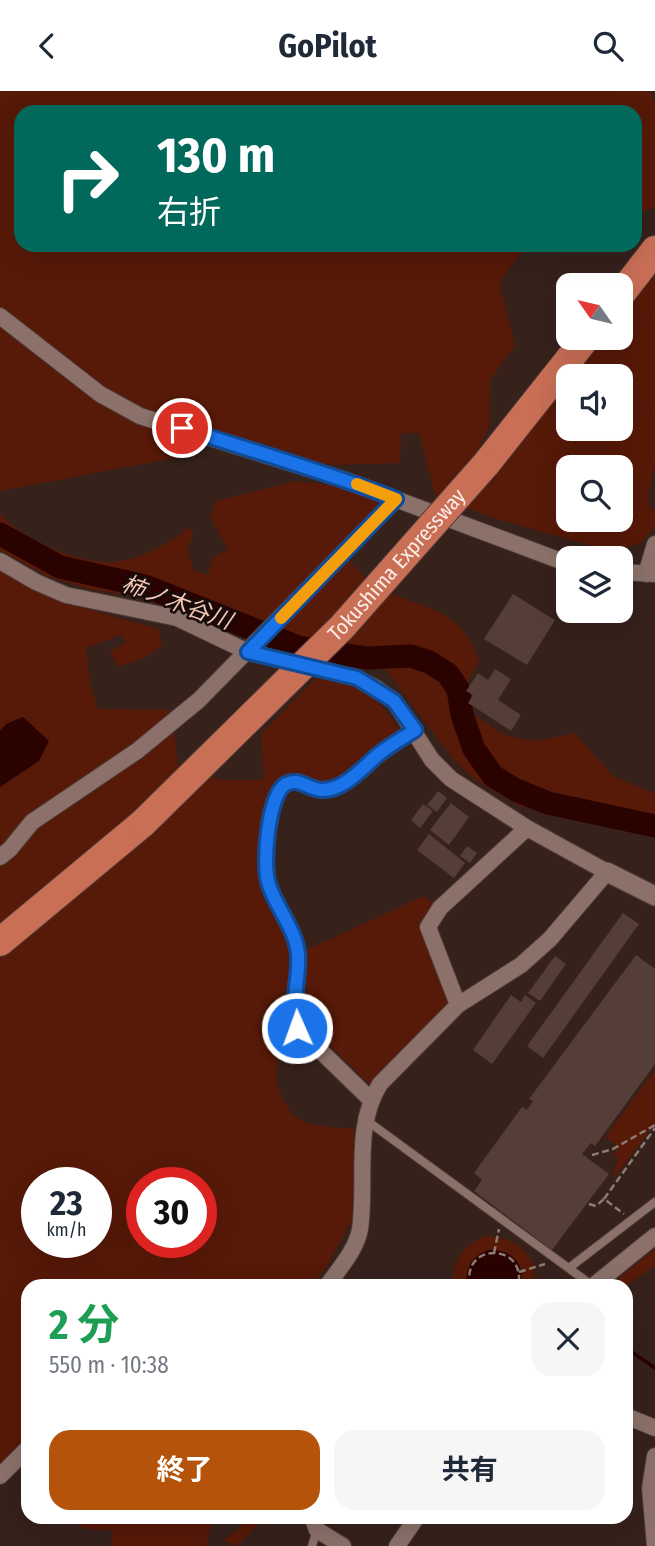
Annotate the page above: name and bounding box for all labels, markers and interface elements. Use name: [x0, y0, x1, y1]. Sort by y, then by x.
icon: back: [28, 27, 66, 65]
text: GoPilot: [278, 27, 377, 65]
icon: search: [589, 27, 627, 65]
text: 130 m: [157, 126, 275, 185]
icon: right: [42, 133, 133, 224]
text: 右折: [157, 193, 221, 231]
north arrow: [556, 273, 634, 350]
map controls: [556, 273, 633, 623]
button: sound: [556, 364, 633, 441]
pin: [152, 398, 212, 458]
icon: arrive: [163, 409, 201, 447]
button: search: [556, 455, 633, 532]
street label: Tokushima Expressway: [322, 483, 471, 647]
button: layers: [556, 546, 633, 623]
water label: 柿ノ木谷川: [118, 569, 239, 636]
position arrow: [260, 991, 334, 1065]
speed limit sign: 30: [126, 1167, 217, 1258]
text: 23: [50, 1182, 83, 1224]
text: km/h: [46, 1219, 87, 1241]
text: 2 分: [49, 1300, 119, 1350]
button: close: [531, 1302, 605, 1376]
text: 550 m · 10:38: [49, 1351, 169, 1379]
button: 終了: [49, 1430, 320, 1510]
button: 共有: [334, 1430, 605, 1510]

